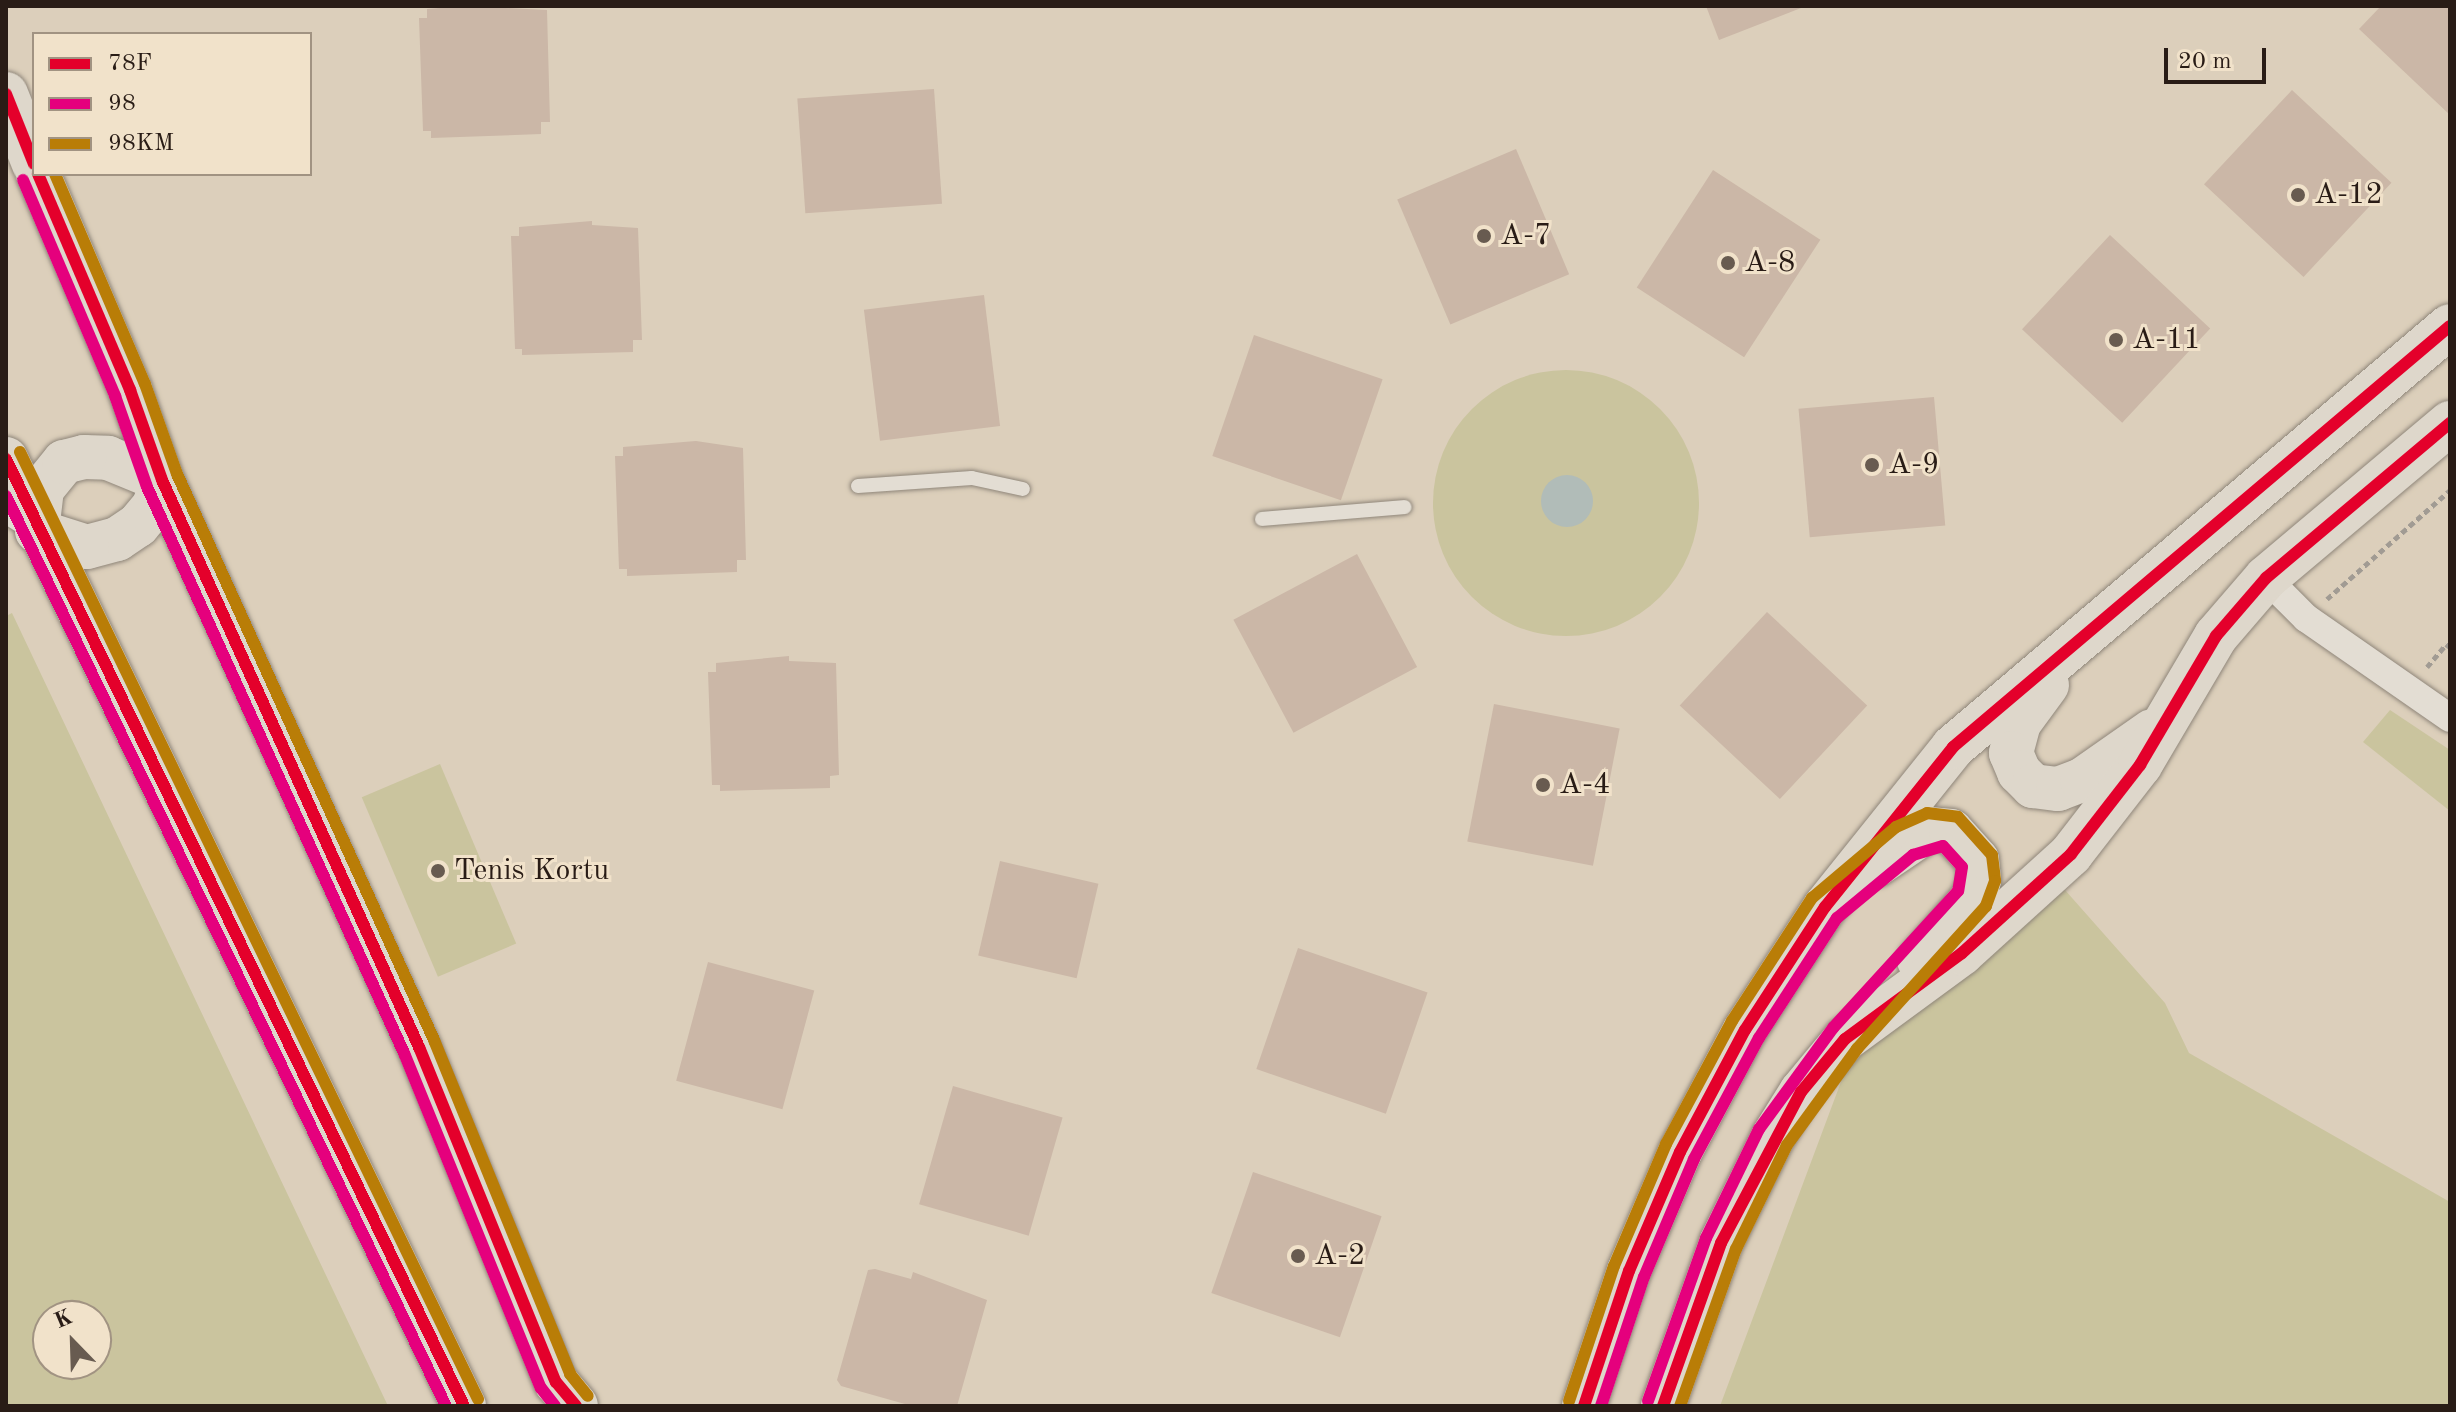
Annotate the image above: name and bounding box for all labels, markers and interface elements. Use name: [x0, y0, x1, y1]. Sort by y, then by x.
legend: [32, 32, 312, 176]
scale bar: [2168, 32, 2270, 82]
text: 20 m: [2178, 50, 2232, 74]
text: 78F: [108, 52, 152, 76]
text: 98: [108, 92, 136, 116]
text: 98KM: [108, 132, 174, 156]
place label: A-12: [2314, 177, 2383, 213]
marker: A-12: [2289, 186, 2307, 204]
place label: A-7: [1500, 218, 1551, 254]
marker: A-7: [1475, 227, 1493, 245]
place label: A-8: [1744, 245, 1795, 281]
marker: A-8: [1719, 254, 1737, 272]
place label: A-11: [2132, 322, 2201, 358]
marker: A-11: [2107, 331, 2125, 349]
place label: A-9: [1888, 447, 1939, 483]
marker: A-9: [1863, 456, 1881, 474]
place label: A-4: [1559, 767, 1610, 803]
marker: A-4: [1534, 776, 1552, 794]
place label: Tenis Kortu: [454, 853, 609, 889]
marker: Tenis Kortu: [429, 862, 447, 880]
place label: A-2: [1314, 1238, 1365, 1274]
marker: A-2: [1289, 1247, 1307, 1265]
north arrow: [32, 1300, 112, 1380]
text: K: [51, 1306, 75, 1333]

